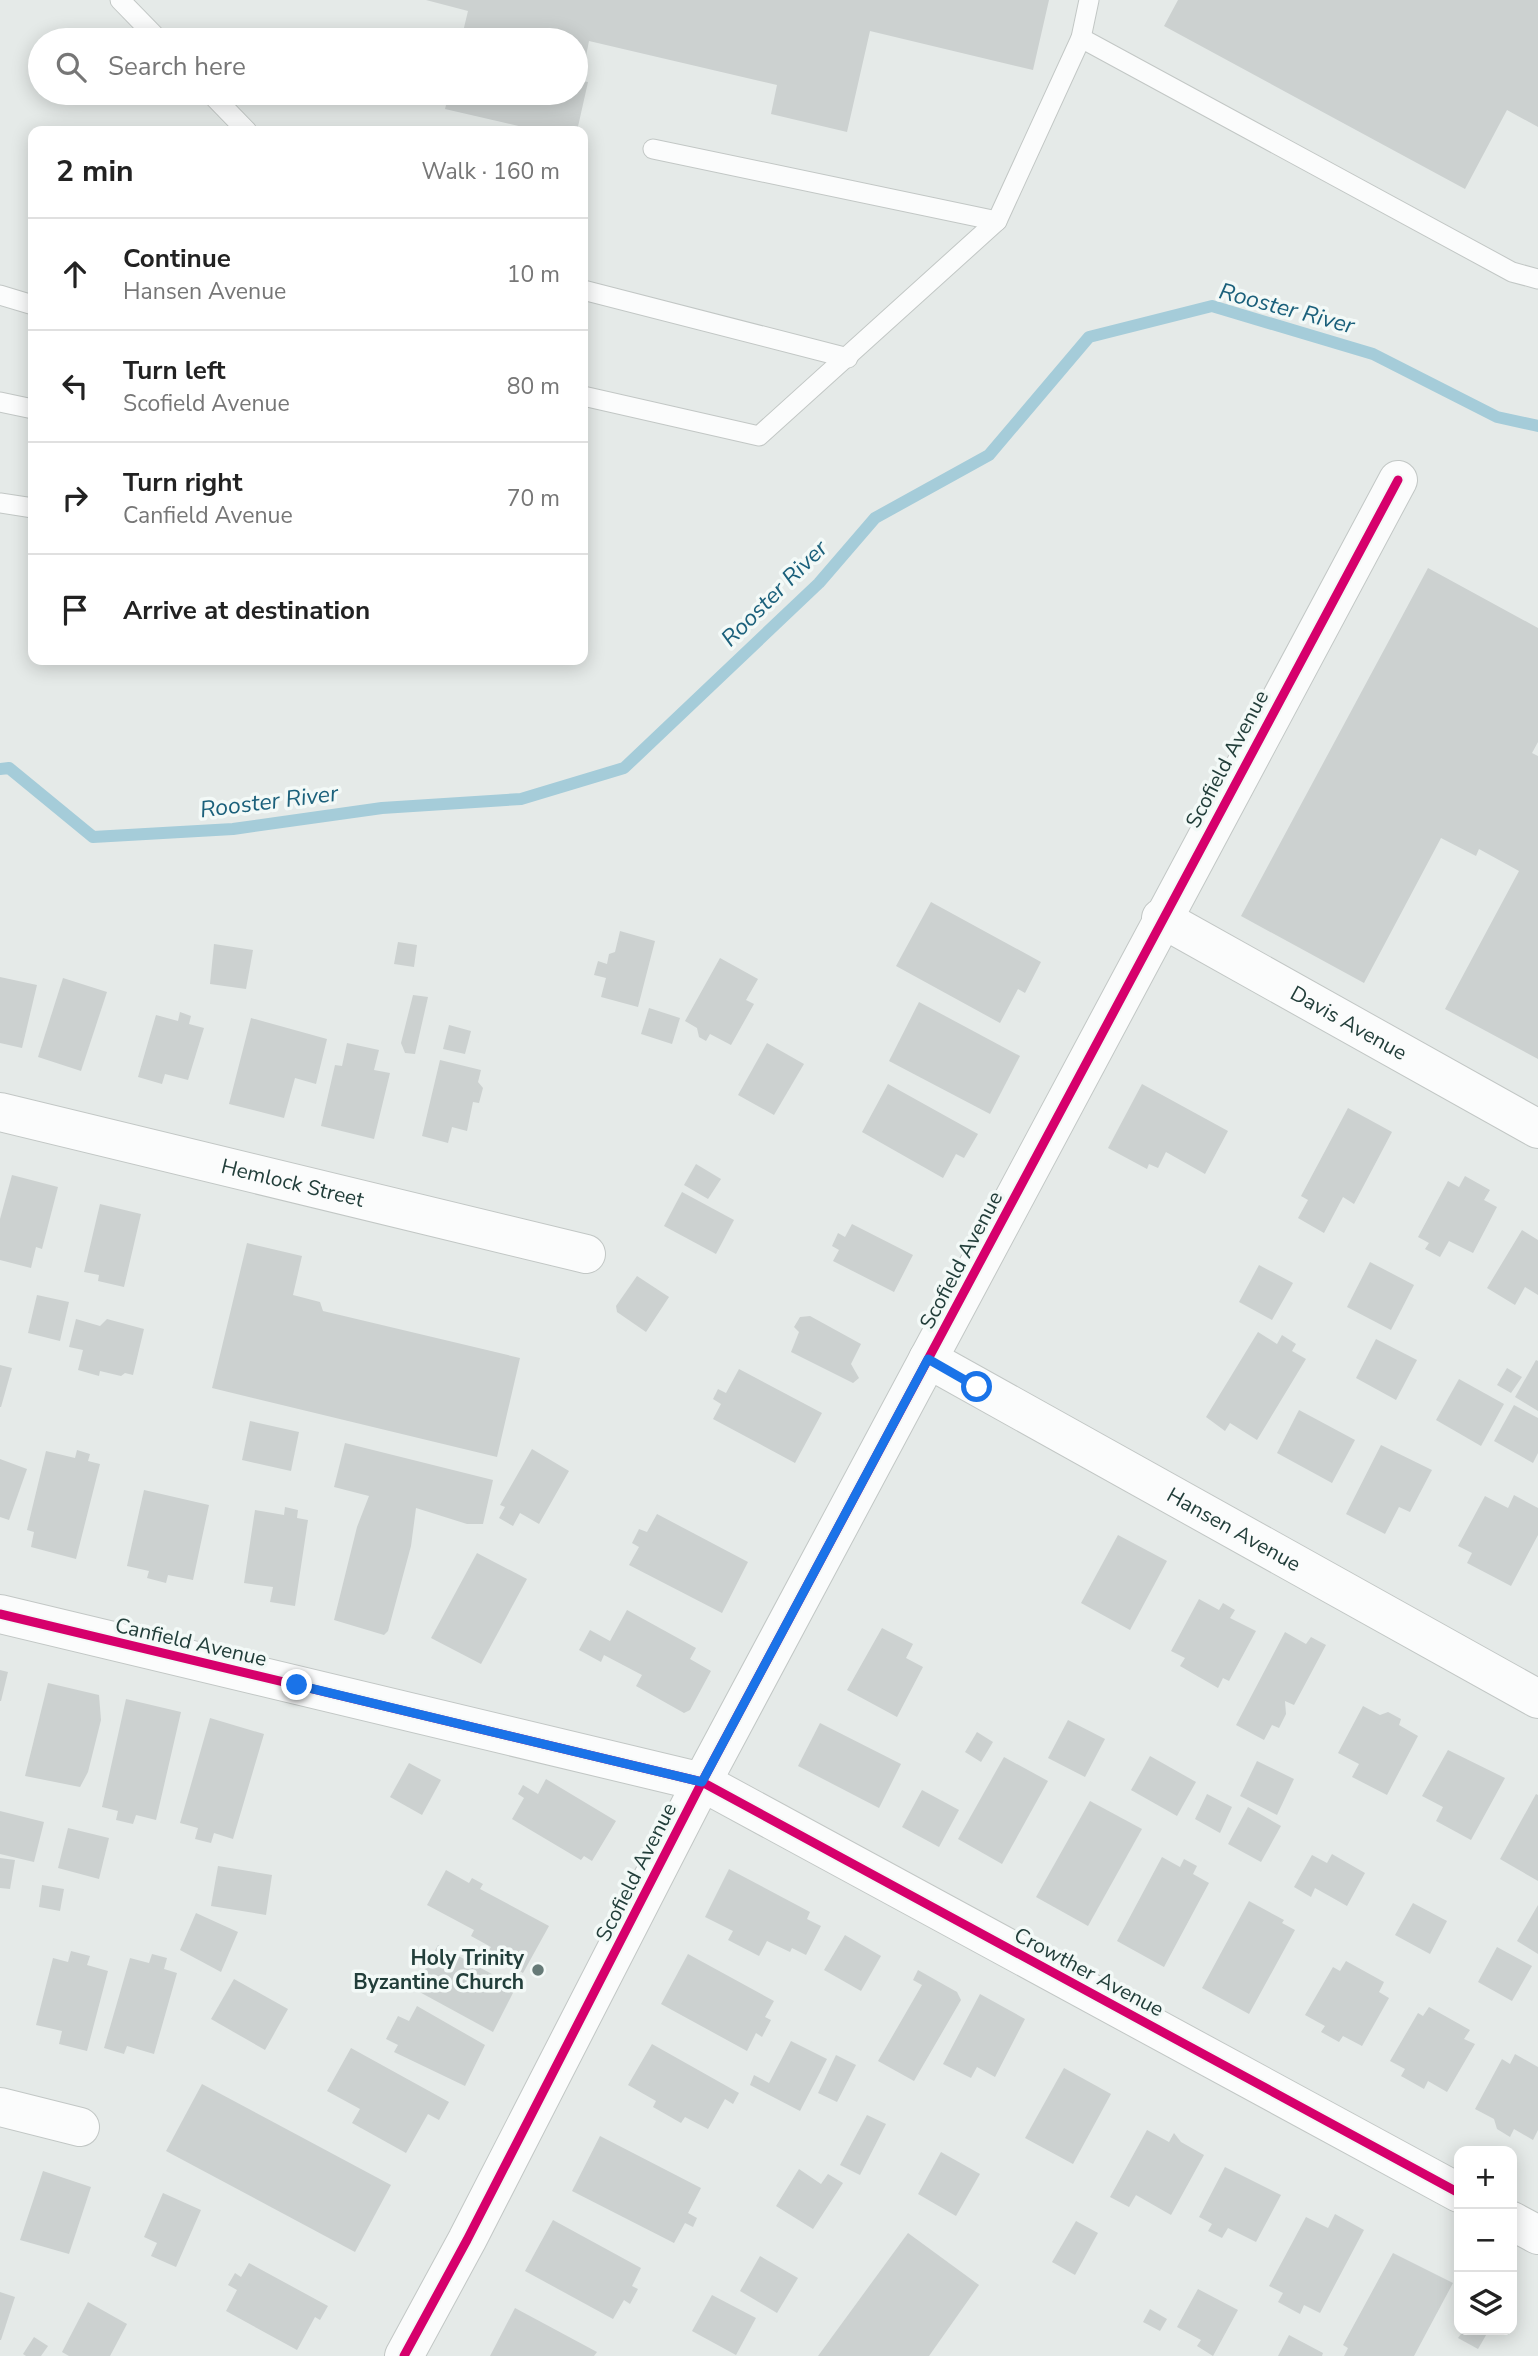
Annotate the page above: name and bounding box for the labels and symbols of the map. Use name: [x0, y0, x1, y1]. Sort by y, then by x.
water label: Rooster River: [1216, 276, 1359, 342]
water label: Rooster River: [714, 533, 835, 653]
street label: Scofield Avenue: [1179, 685, 1275, 833]
water label: Rooster River: [198, 778, 341, 825]
street label: Davis Avenue: [1285, 979, 1412, 1067]
street label: Hemlock Street: [218, 1152, 367, 1214]
street label: Scofield Avenue: [913, 1186, 1009, 1334]
route start: [961, 1371, 992, 1402]
street label: Hansen Avenue: [1162, 1481, 1306, 1578]
street label: Canfield Avenue: [112, 1611, 270, 1673]
route end: [281, 1669, 312, 1700]
street label: Scofield Avenue: [589, 1798, 683, 1946]
street label: Crowther Avenue: [1009, 1921, 1169, 2023]
place label: Holy Trinity Byzantine Church: [353, 1944, 525, 1996]
marker: Holy Trinity Byzantine Church: [530, 1962, 546, 1978]

